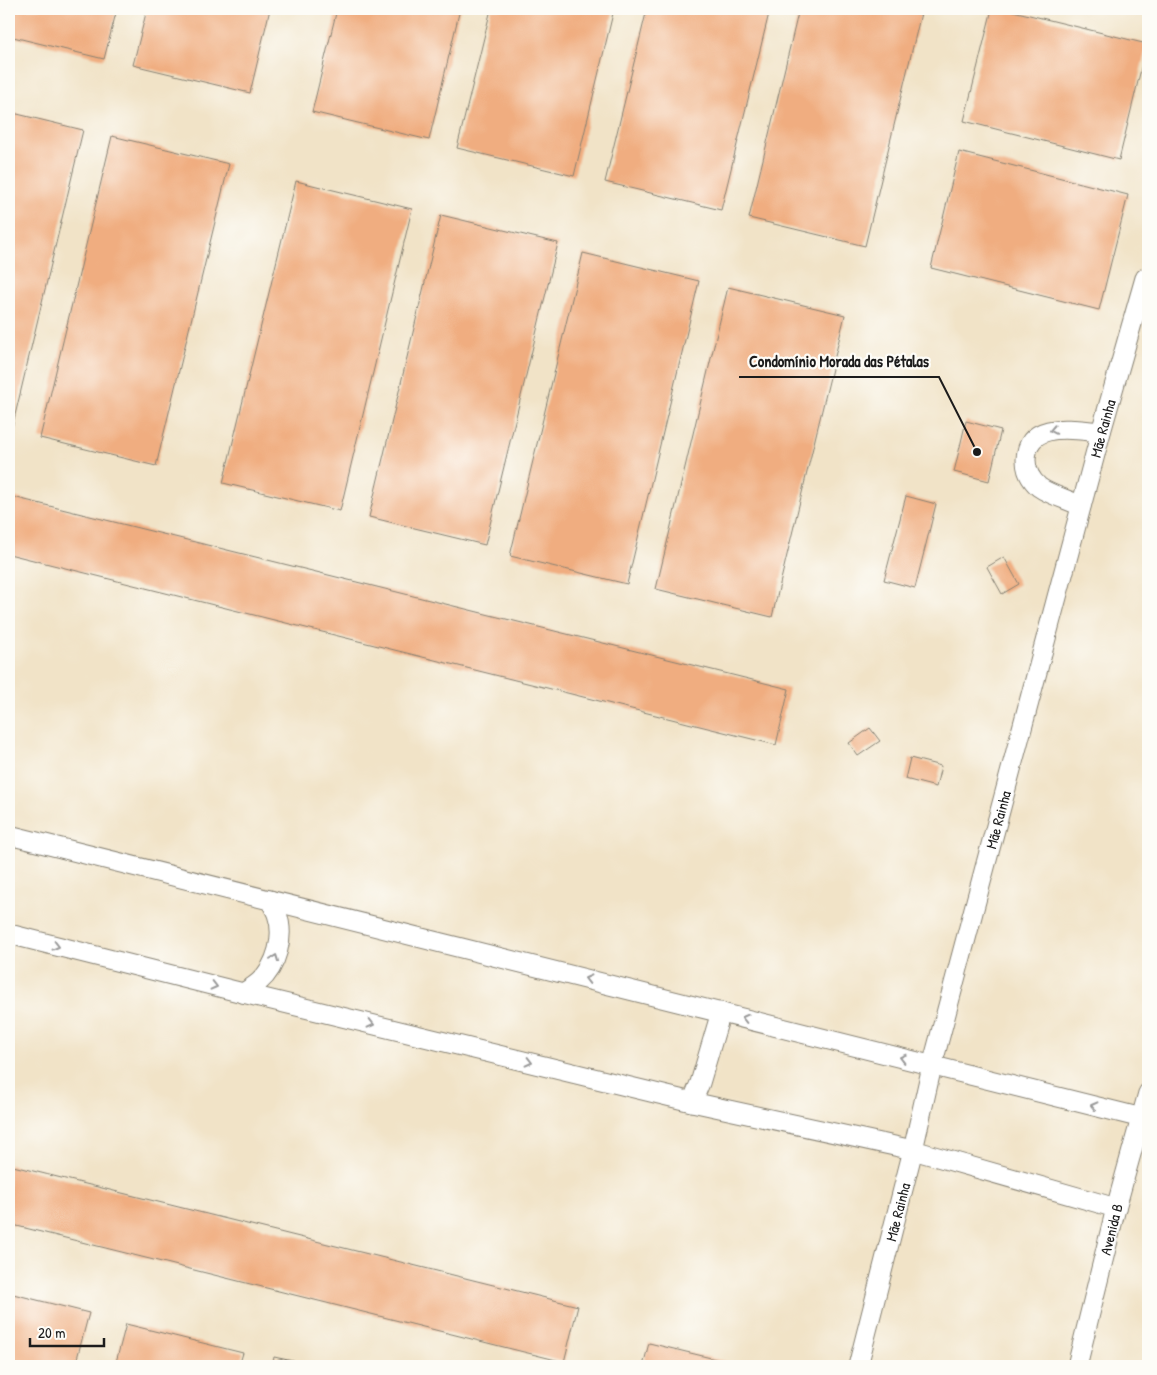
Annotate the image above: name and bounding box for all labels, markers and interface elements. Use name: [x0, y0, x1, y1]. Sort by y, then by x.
callout: Condomínio Morada das Pétalas: [739, 346, 939, 377]
text: Condomínio Morada das Pétalas: [749, 350, 930, 372]
street label: Mãe Rainha: [1084, 397, 1120, 460]
one-way arrow: [1048, 425, 1057, 435]
street label: Mãe Rainha: [980, 788, 1015, 851]
one-way arrow: [51, 940, 60, 950]
one-way arrow: [269, 954, 279, 963]
one-way arrow: [584, 974, 592, 984]
one-way arrow: [209, 980, 217, 990]
one-way arrow: [741, 1013, 750, 1024]
one-way arrow: [367, 1018, 376, 1029]
one-way arrow: [898, 1053, 907, 1064]
one-way arrow: [525, 1056, 534, 1067]
one-way arrow: [1090, 1101, 1099, 1112]
street label: Mãe Rainha: [880, 1180, 915, 1243]
street label: Avenida B: [1094, 1201, 1127, 1257]
scale bar: [30, 1315, 104, 1347]
text: 20 m: [38, 1322, 65, 1343]

